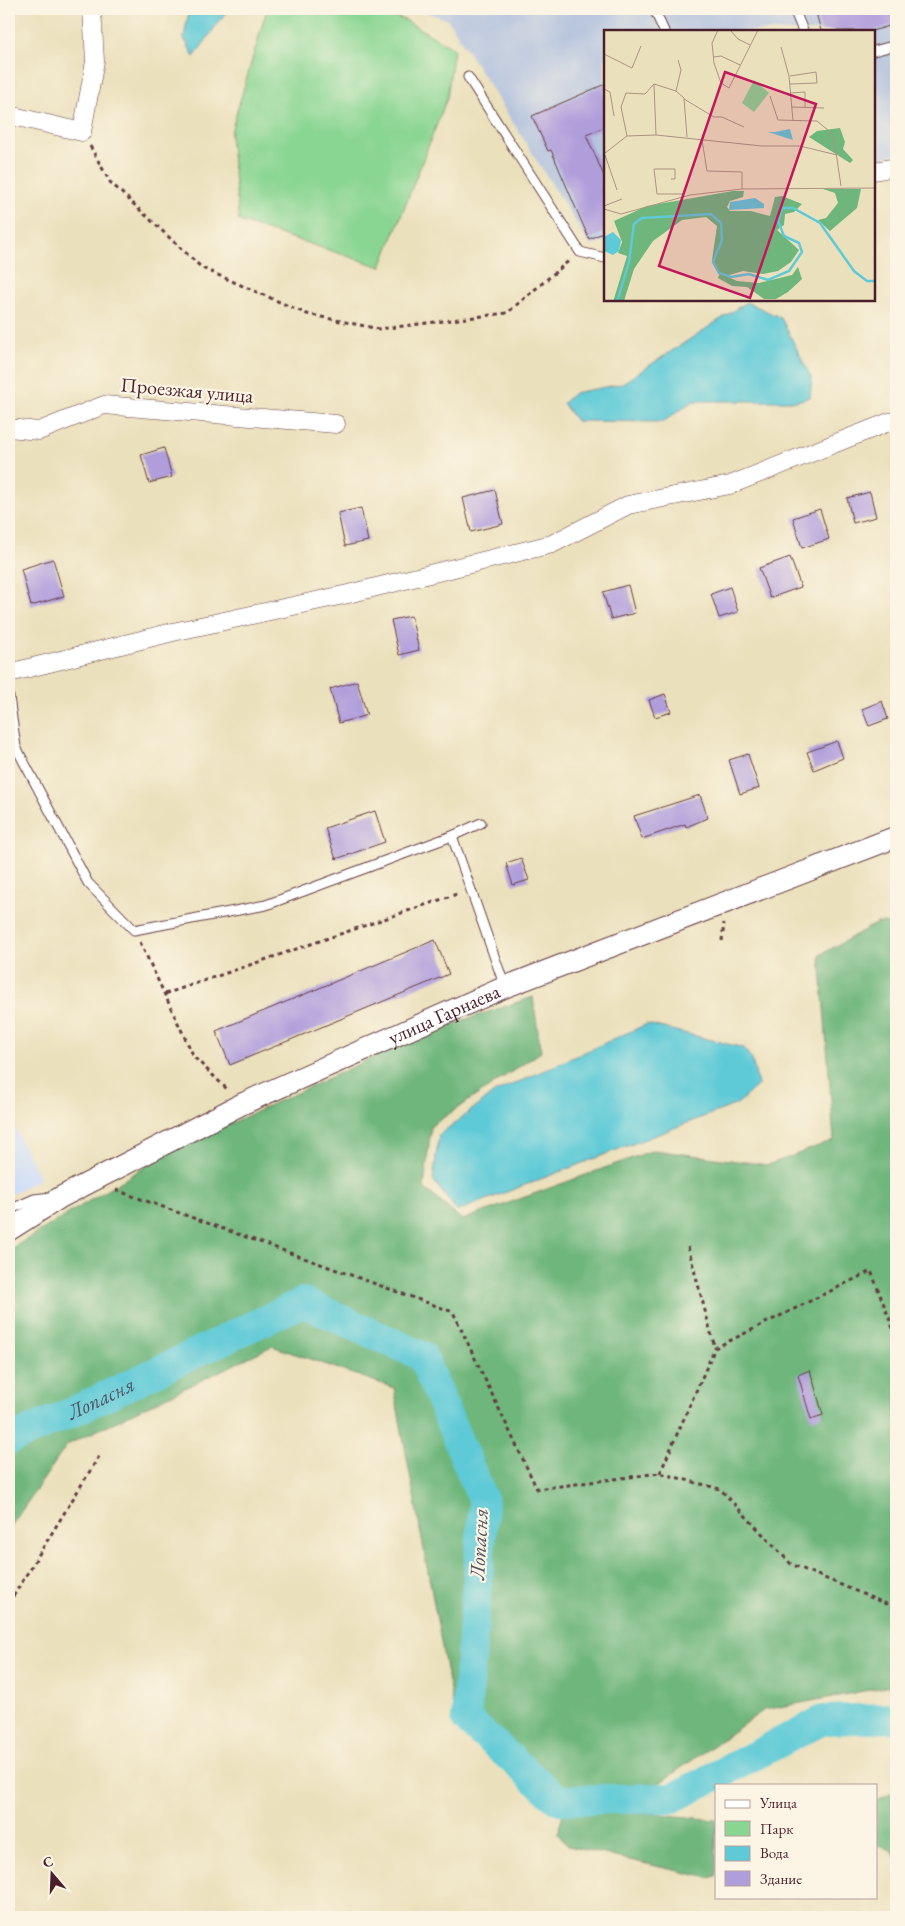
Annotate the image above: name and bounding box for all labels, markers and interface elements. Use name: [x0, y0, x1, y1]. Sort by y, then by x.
inset map: [604, 30, 875, 301]
street label: Проезжая улица: [120, 371, 255, 409]
street label: улица Гарнаева: [384, 978, 504, 1050]
water label: Лопасня: [62, 1370, 139, 1426]
water label: Лопасня: [463, 1508, 494, 1581]
legend: [715, 1784, 878, 1898]
text: Улица: [759, 1793, 797, 1812]
text: Парк: [760, 1819, 793, 1838]
text: Вода: [760, 1843, 789, 1862]
north arrow: [28, 1848, 78, 1898]
text: С: [40, 1852, 55, 1872]
text: Здание: [760, 1869, 802, 1888]

